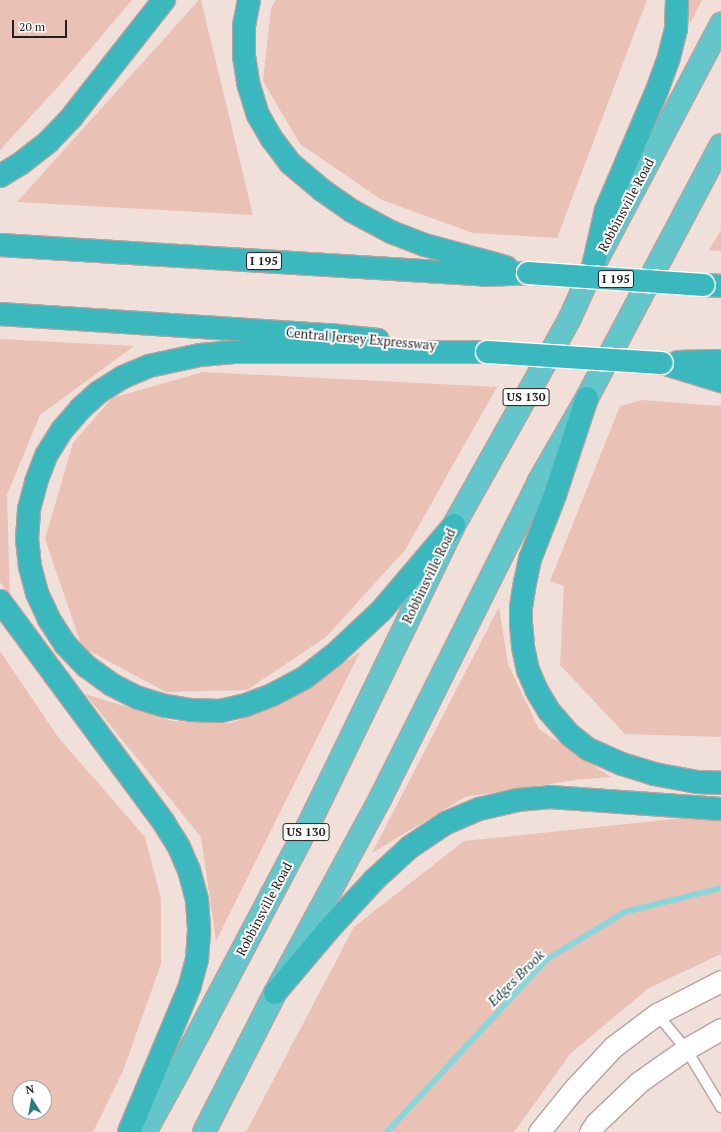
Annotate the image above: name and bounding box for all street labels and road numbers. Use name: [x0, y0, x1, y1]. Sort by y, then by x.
street label: Robbinsville Road: [595, 156, 657, 254]
road number: I 195: [245, 251, 283, 271]
road number: I 195: [597, 269, 635, 289]
street label: Central Jersey Expressway: [285, 325, 437, 353]
road number: US 130: [502, 387, 550, 407]
street label: Robbinsville Road: [399, 526, 459, 626]
road number: US 130: [282, 822, 330, 842]
street label: Robbinsville Road: [233, 860, 295, 958]

